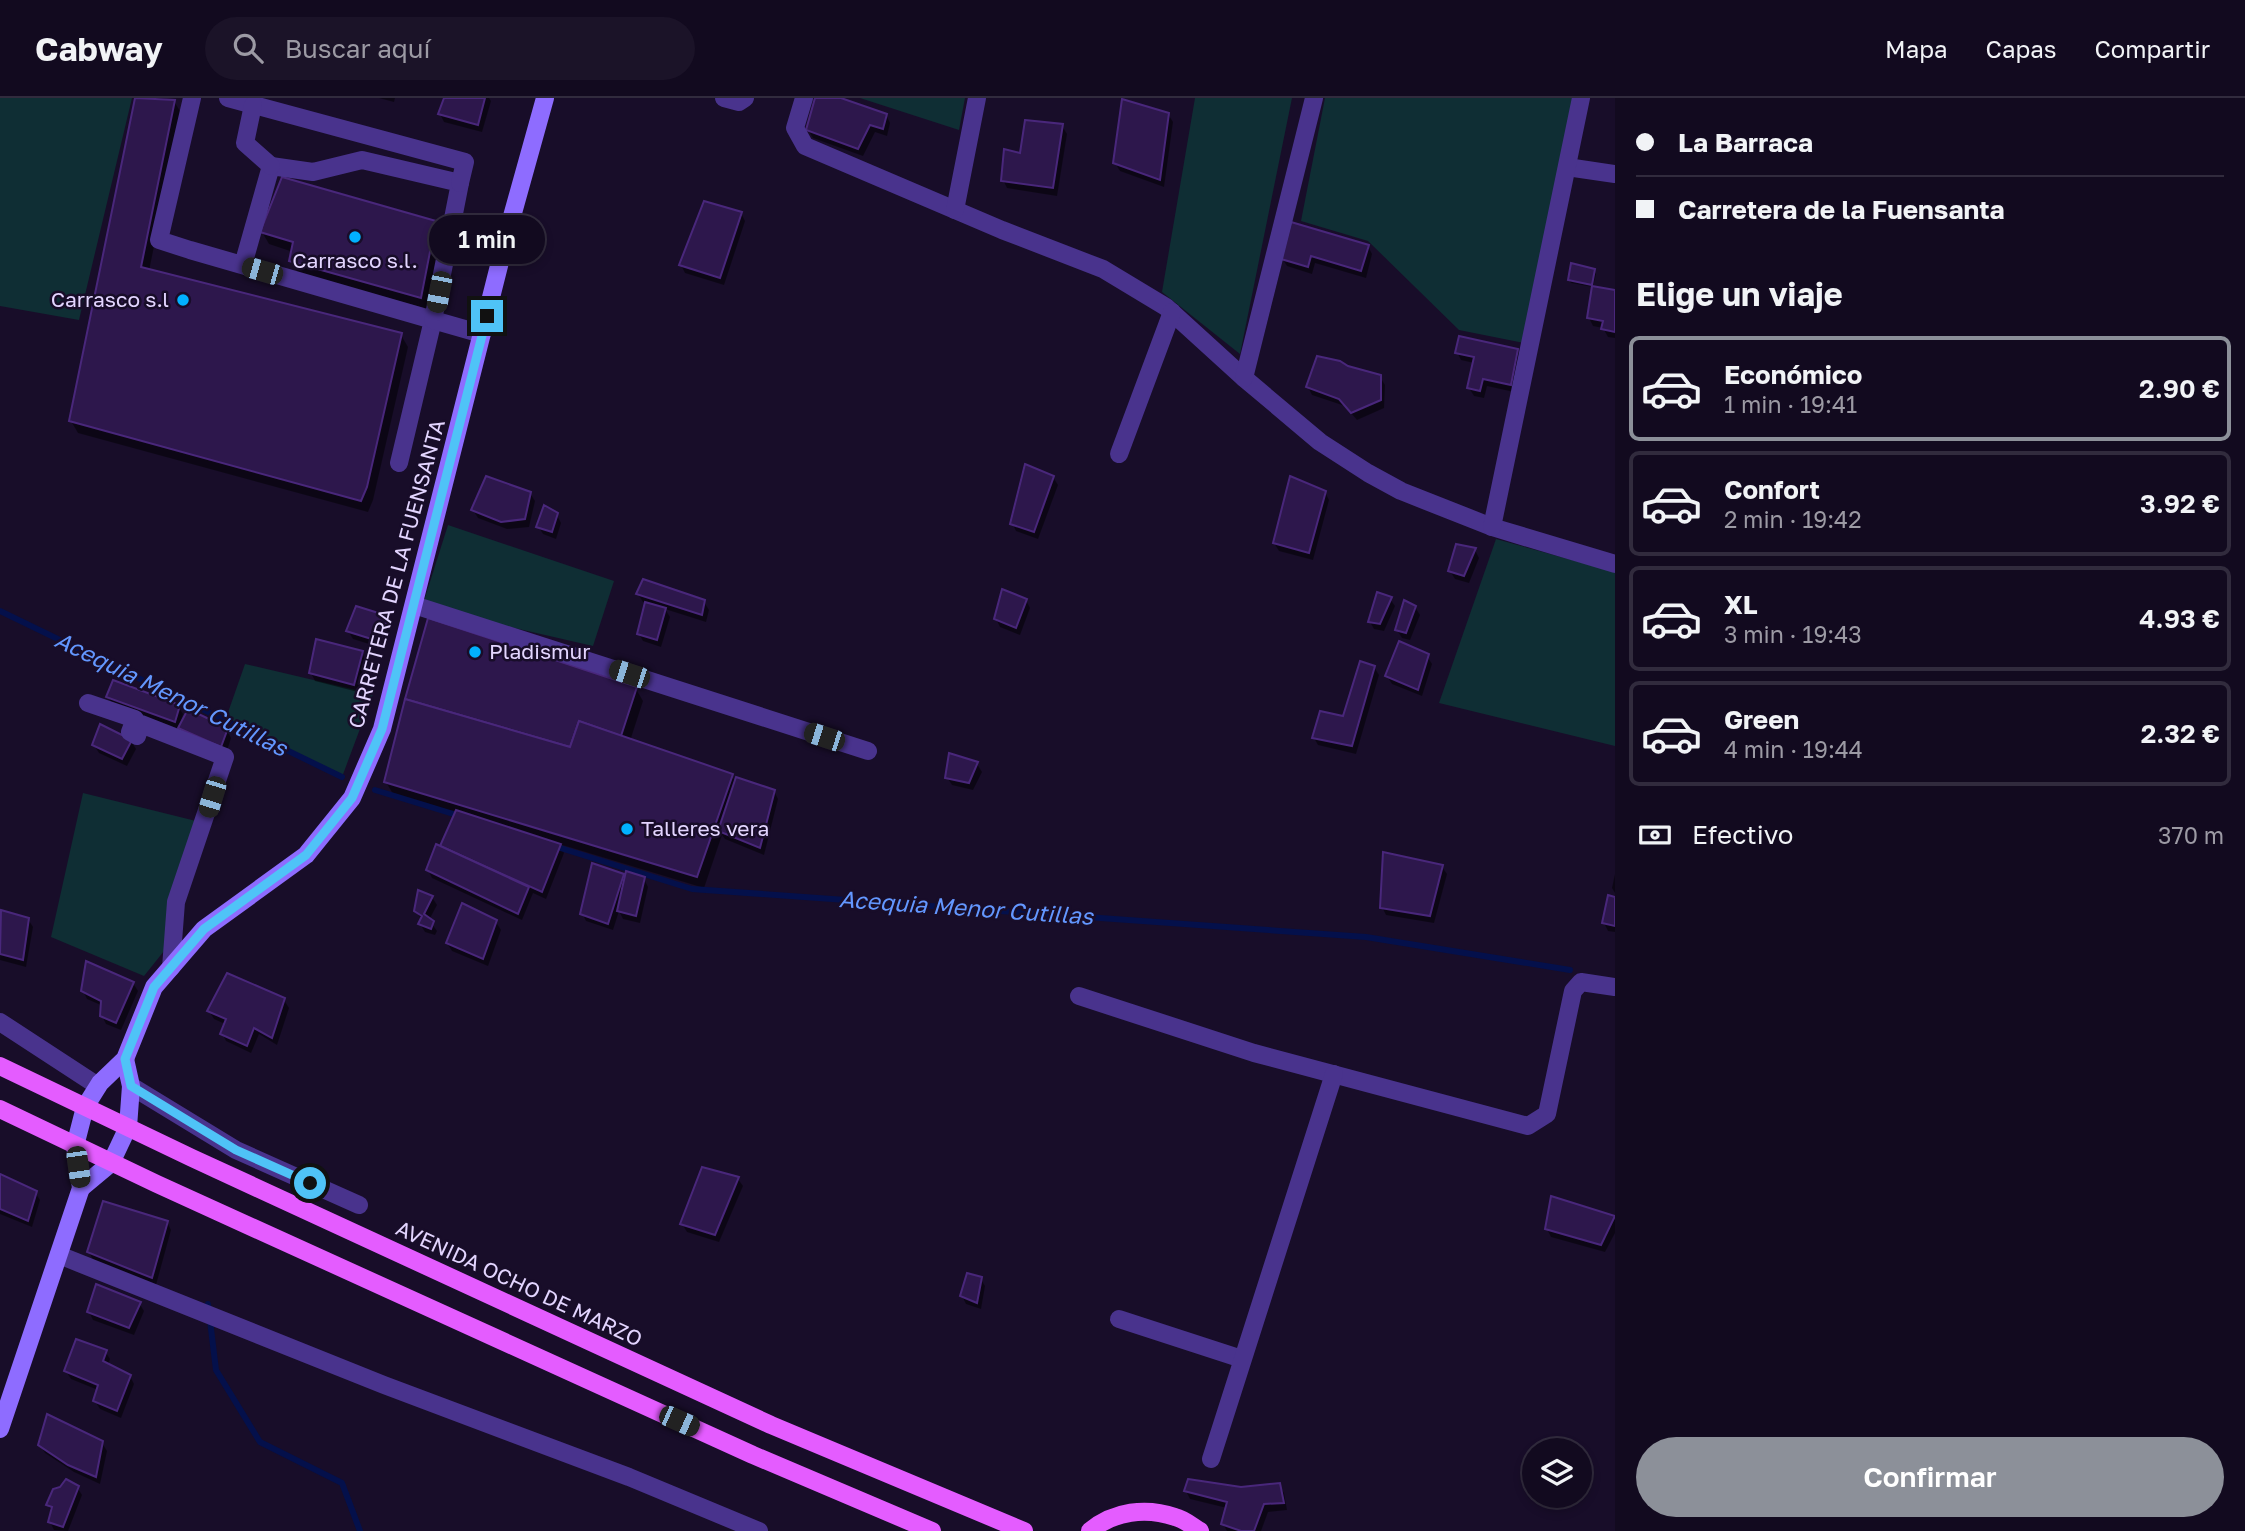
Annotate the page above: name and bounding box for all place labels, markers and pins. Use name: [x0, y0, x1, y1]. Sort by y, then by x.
marker: Carrasco s.l.: [347, 229, 363, 245]
place label: Carrasco s.l.: [292, 247, 418, 273]
place label: Carrasco s.l: [51, 286, 169, 312]
marker: Carrasco s.l: [175, 292, 191, 308]
place label: Pladismur: [489, 638, 591, 664]
marker: Pladismur: [467, 644, 483, 660]
place label: Talleres vera: [641, 815, 769, 841]
marker: Talleres vera: [619, 821, 635, 837]

